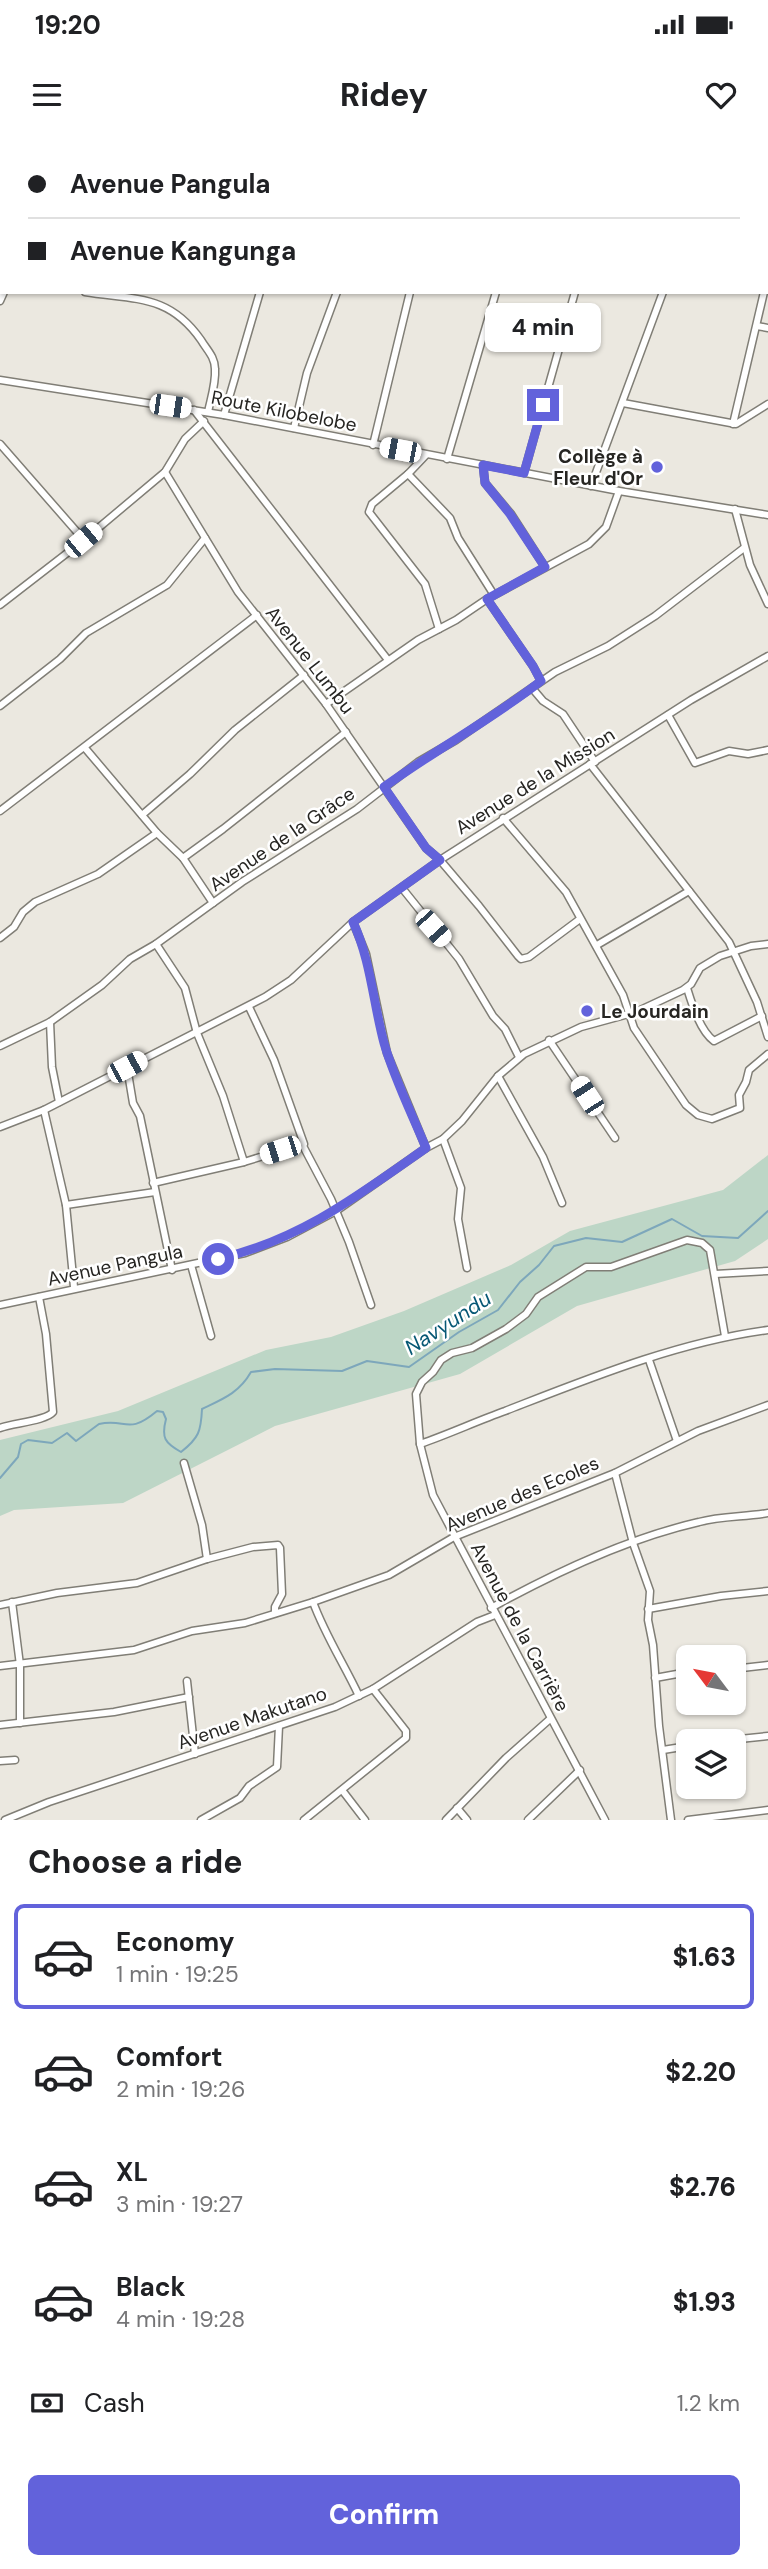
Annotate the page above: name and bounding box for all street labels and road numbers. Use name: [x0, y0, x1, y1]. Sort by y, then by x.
street label: Route Kilobelobe: [209, 385, 359, 437]
street label: Avenue Lumbu: [260, 601, 360, 719]
street label: Avenue de la Mission: [451, 722, 619, 840]
street label: Avenue de la Grâce: [204, 781, 360, 897]
street label: Avenue Pangula: [45, 1238, 185, 1292]
street label: Avenue des Ecoles: [441, 1450, 603, 1538]
street label: Avenue de la Carrière: [465, 1538, 575, 1716]
street label: Avenue Makutano: [174, 1681, 330, 1755]

